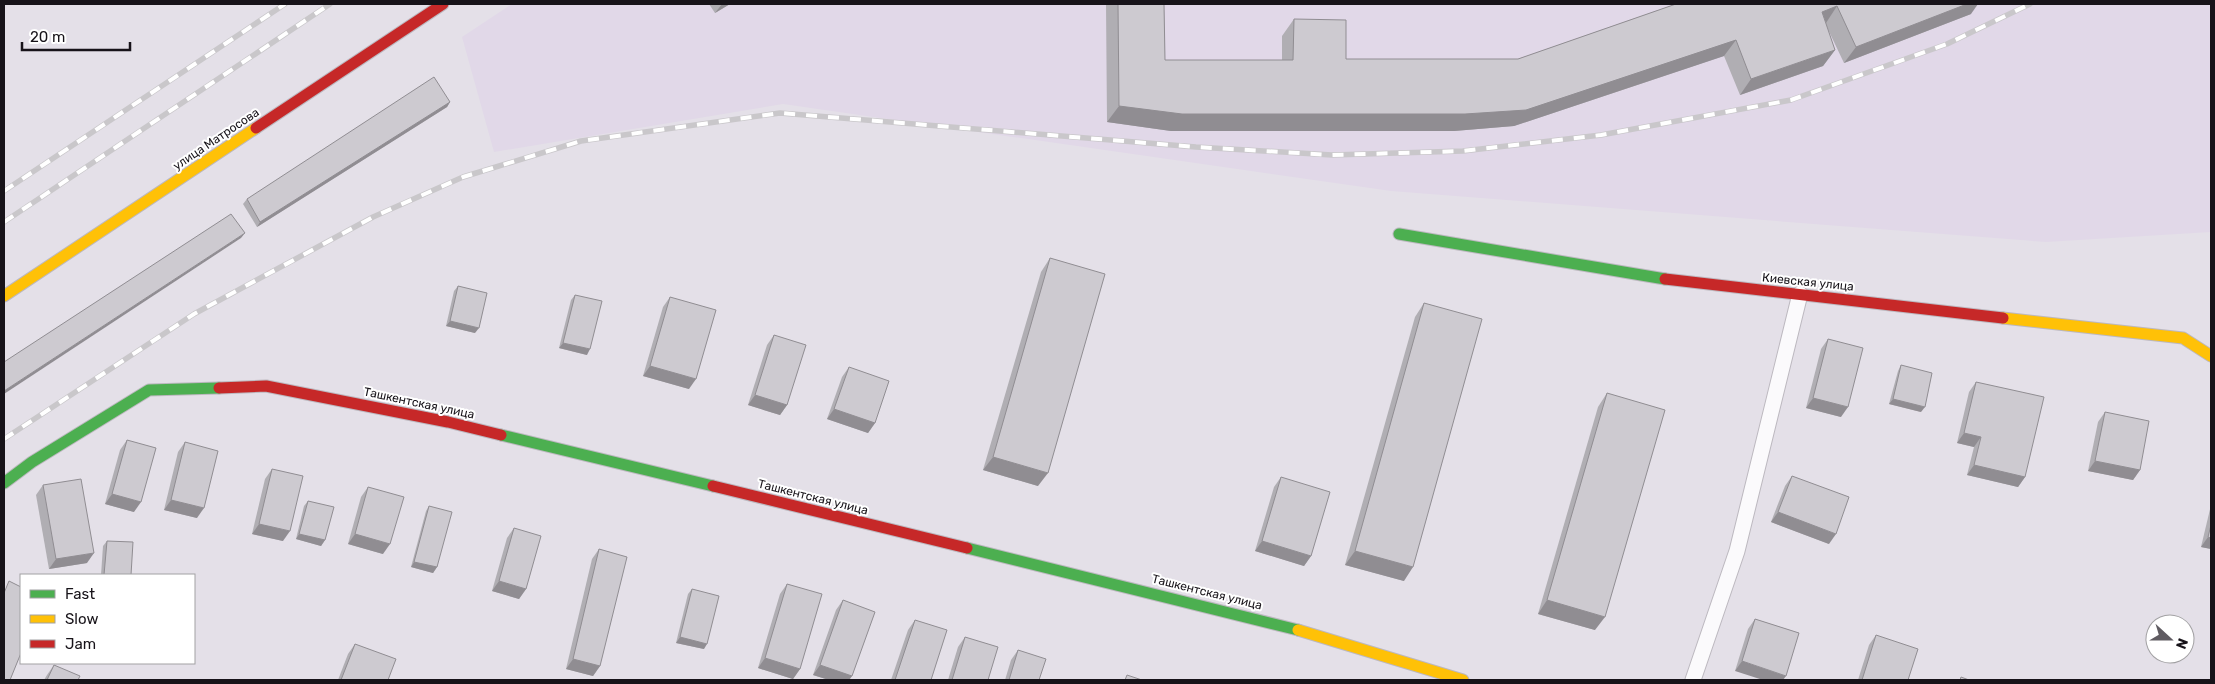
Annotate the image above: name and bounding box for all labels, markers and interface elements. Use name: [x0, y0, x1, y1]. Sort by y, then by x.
scale bar: [22, 20, 130, 52]
text: 20 m: [30, 28, 65, 46]
street label: улица Матросова: [170, 105, 262, 173]
street label: Киевская улица: [1761, 270, 1855, 294]
street label: Ташкентская улица: [362, 384, 476, 422]
street label: Ташкентская улица: [756, 477, 870, 517]
street label: Ташкентская улица: [1150, 572, 1264, 612]
legend: [20, 574, 195, 664]
text: Fast: [65, 585, 95, 603]
text: Slow: [65, 610, 98, 628]
north arrow: [2145, 614, 2195, 664]
text: Jam: [65, 635, 96, 653]
text: N: [2172, 636, 2191, 651]

